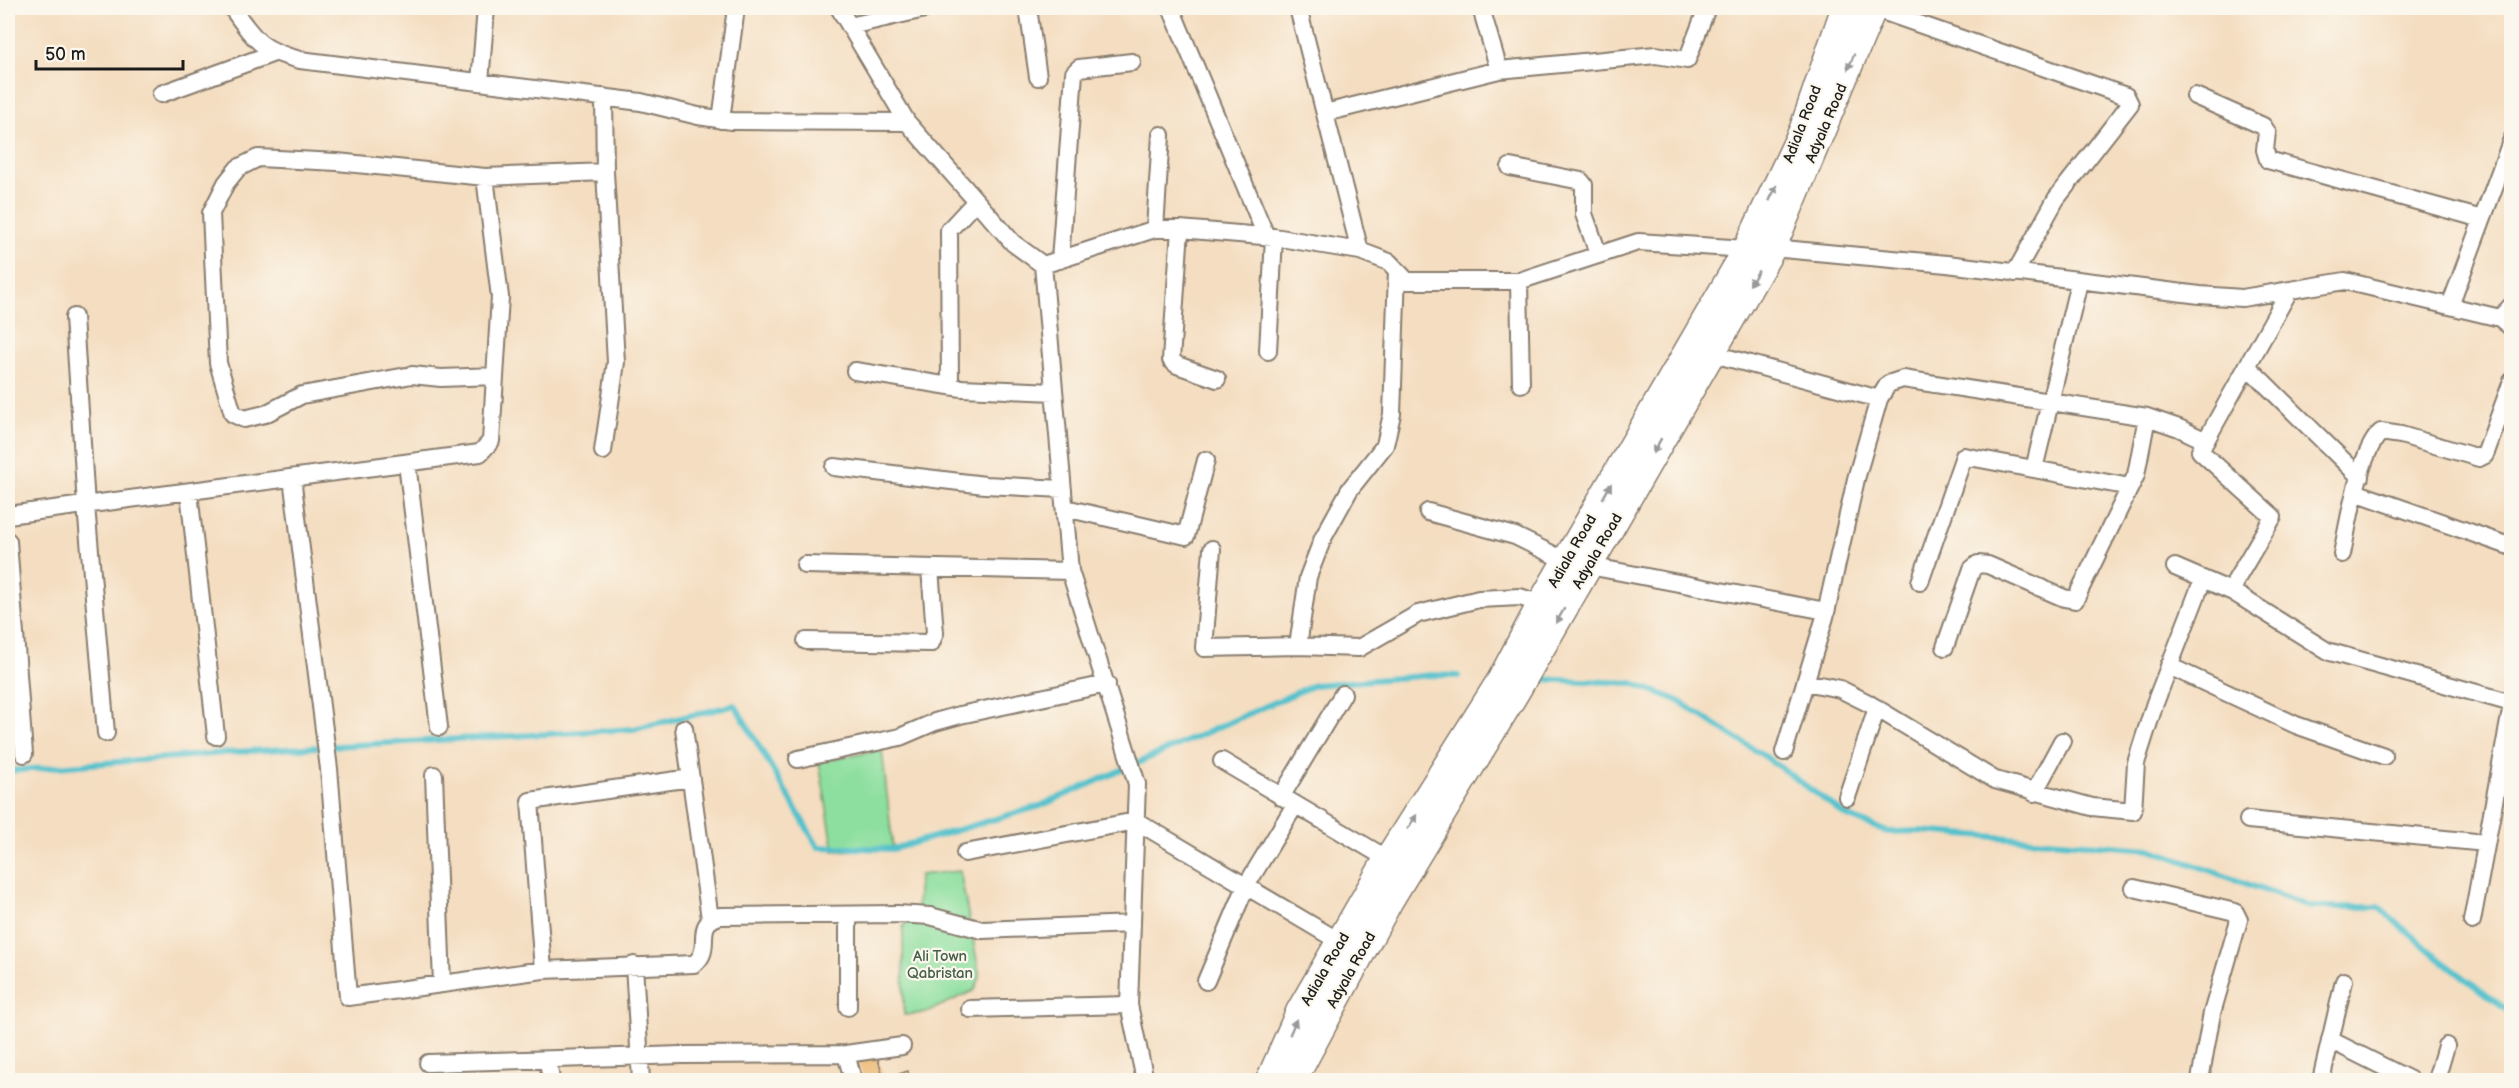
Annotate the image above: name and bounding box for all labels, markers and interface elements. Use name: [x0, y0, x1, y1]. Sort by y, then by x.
scale bar: [36, 33, 183, 71]
text: 50 m: [45, 44, 86, 65]
one-way arrow: [1846, 53, 1856, 71]
street label: Adyala Road: [1801, 81, 1852, 166]
street label: Adiala Road: [1779, 83, 1826, 166]
one-way arrow: [1769, 184, 1778, 201]
one-way arrow: [1749, 270, 1760, 286]
one-way arrow: [1652, 438, 1662, 455]
one-way arrow: [1601, 483, 1612, 499]
street label: Adyala Road: [1568, 510, 1627, 593]
street label: Adiala Road: [1544, 511, 1601, 591]
one-way arrow: [1555, 608, 1566, 624]
one-way arrow: [1406, 814, 1417, 830]
street label: Adiala Road: [1297, 929, 1354, 1009]
street label: Adyala Road: [1323, 929, 1380, 1012]
park label: Ali Town Qabristan: [907, 947, 973, 983]
one-way arrow: [1289, 1018, 1298, 1035]

